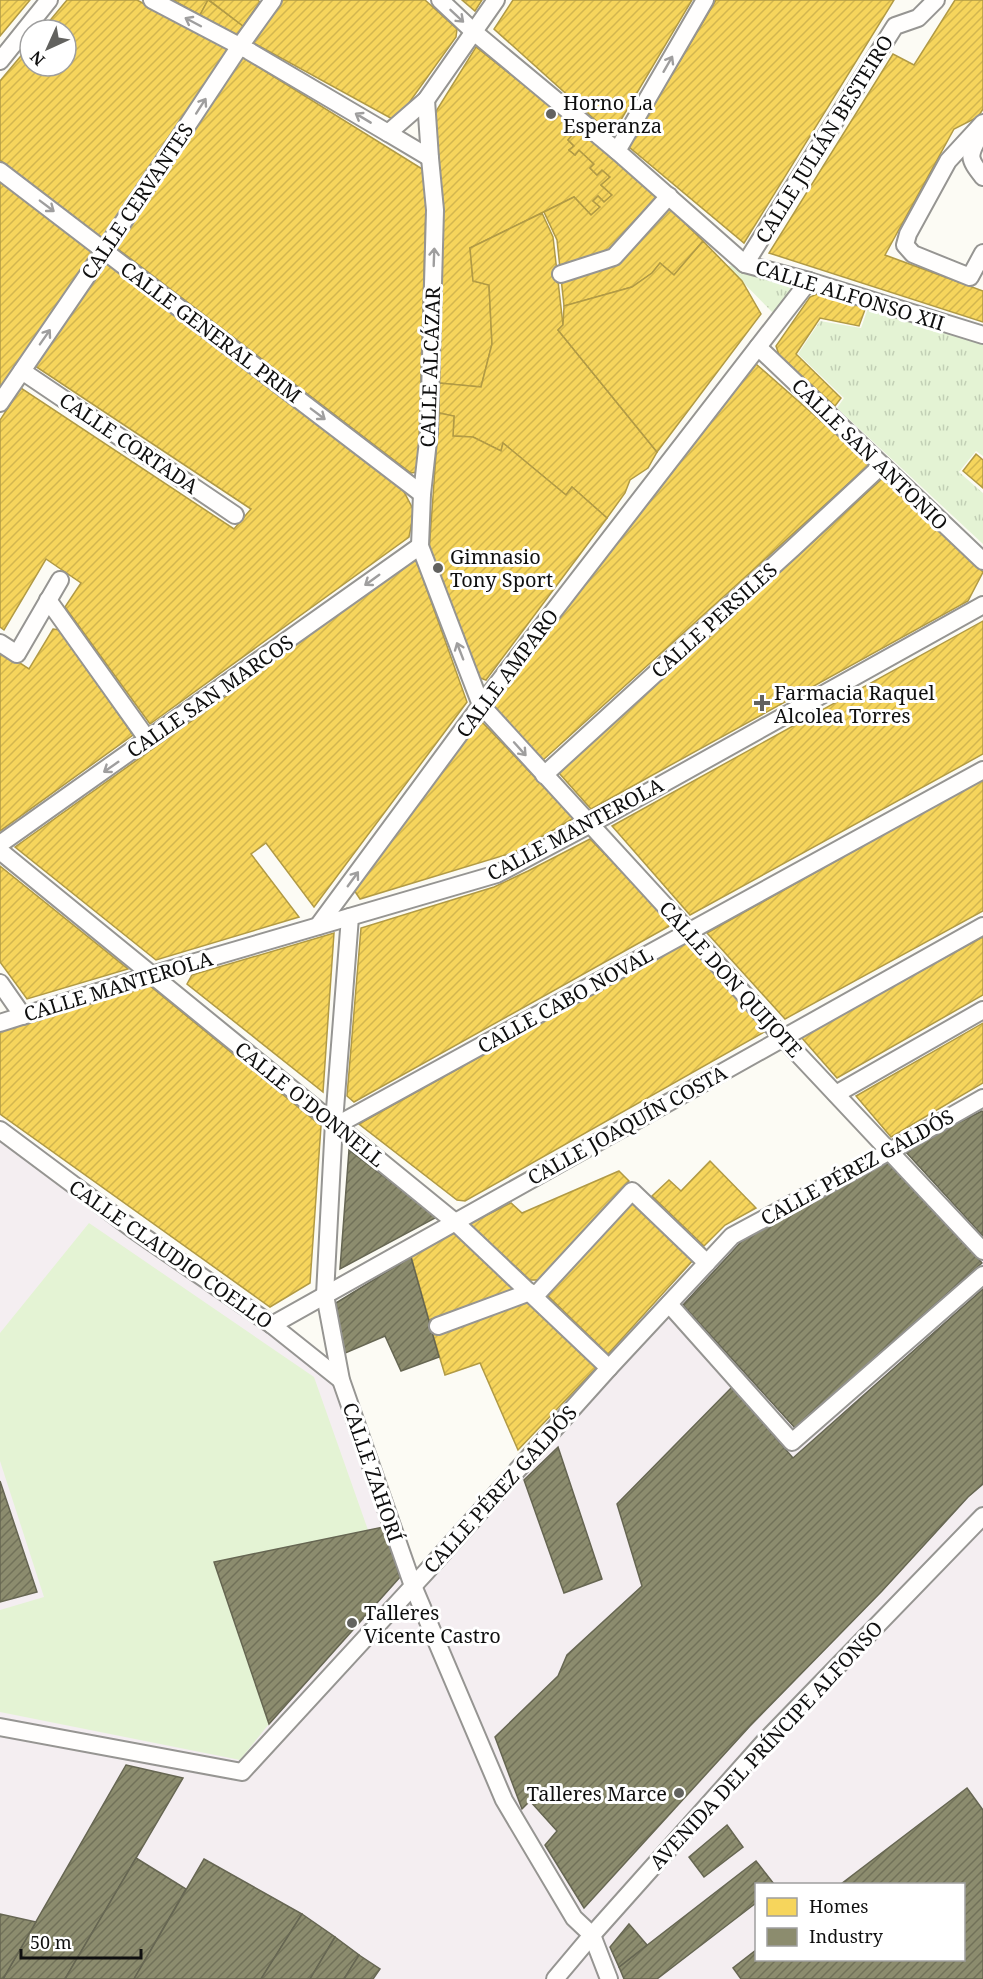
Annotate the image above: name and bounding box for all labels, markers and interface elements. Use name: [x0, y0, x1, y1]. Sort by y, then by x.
one-way arrow: [450, 9, 465, 23]
one-way arrow: [185, 16, 203, 27]
north arrow: [18, 18, 78, 78]
street label: CALLE JULIÁN BESTEIRO: [749, 30, 899, 248]
text: N: [25, 46, 50, 71]
one-way arrow: [662, 56, 674, 73]
place label: Horno La Esperanza: [563, 89, 662, 139]
one-way arrow: [194, 97, 207, 114]
marker: Horno La Esperanza: [544, 107, 558, 121]
one-way arrow: [355, 112, 372, 124]
street label: CALLE CERVANTES: [75, 118, 199, 284]
one-way arrow: [38, 200, 54, 213]
one-way arrow: [428, 248, 440, 268]
street label: CALLE ALFONSO XII: [752, 253, 948, 337]
street label: CALLE GENERAL PRIM: [115, 255, 307, 409]
street label: CALLE ALCÁZAR: [414, 285, 446, 448]
one-way arrow: [39, 329, 51, 346]
street label: CALLE SAN ANTONIO: [786, 372, 954, 536]
street label: CALLE CORTADA: [54, 386, 205, 500]
one-way arrow: [310, 408, 326, 421]
place label: Gimnasio Tony Sport: [450, 543, 553, 593]
street label: CALLE PERSILES: [645, 556, 783, 684]
marker: Gimnasio Tony Sport: [431, 561, 445, 575]
one-way arrow: [365, 574, 381, 586]
street label: CALLE AMPARO: [450, 603, 564, 743]
street label: CALLE SAN MARCOS: [121, 628, 299, 764]
one-way arrow: [454, 642, 465, 661]
place label: Farmacia Raquel Alcolea Torres: [774, 679, 935, 729]
marker: Farmacia Raquel Alcolea Torres: [755, 696, 769, 710]
one-way arrow: [513, 741, 528, 756]
one-way arrow: [103, 761, 120, 773]
street label: CALLE MANTEROLA: [482, 771, 669, 887]
one-way arrow: [347, 871, 359, 887]
street label: CALLE DON QUIJOTE: [654, 895, 808, 1063]
street label: CALLE CABO NOVAL: [472, 941, 658, 1059]
street label: CALLE MANTEROLA: [20, 944, 216, 1028]
street label: CALLE O'DONNELL: [229, 1035, 391, 1173]
street label: CALLE JOAQUÍN COSTA: [523, 1058, 732, 1191]
street label: CALLE PÉREZ GALDÓS: [755, 1103, 959, 1231]
street label: CALLE CLAUDIO COELLO: [64, 1173, 278, 1335]
street label: CALLE ZAHORÍ: [336, 1399, 410, 1545]
street label: CALLE PÉREZ GALDÓS: [417, 1399, 583, 1579]
place label: Talleres Vicente Castro: [364, 1599, 501, 1649]
street label: AVENIDA DEL PRÍNCIPE ALFONSO: [643, 1615, 889, 1875]
marker: Talleres Vicente Castro: [345, 1616, 359, 1630]
place label: Talleres Marce: [527, 1780, 667, 1807]
marker: Talleres Marce: [672, 1786, 686, 1800]
legend: [755, 1883, 965, 1961]
text: Homes: [809, 1894, 868, 1918]
scale bar: [21, 1922, 141, 1960]
text: Industry: [809, 1924, 884, 1948]
text: 50 m: [30, 1930, 72, 1954]

